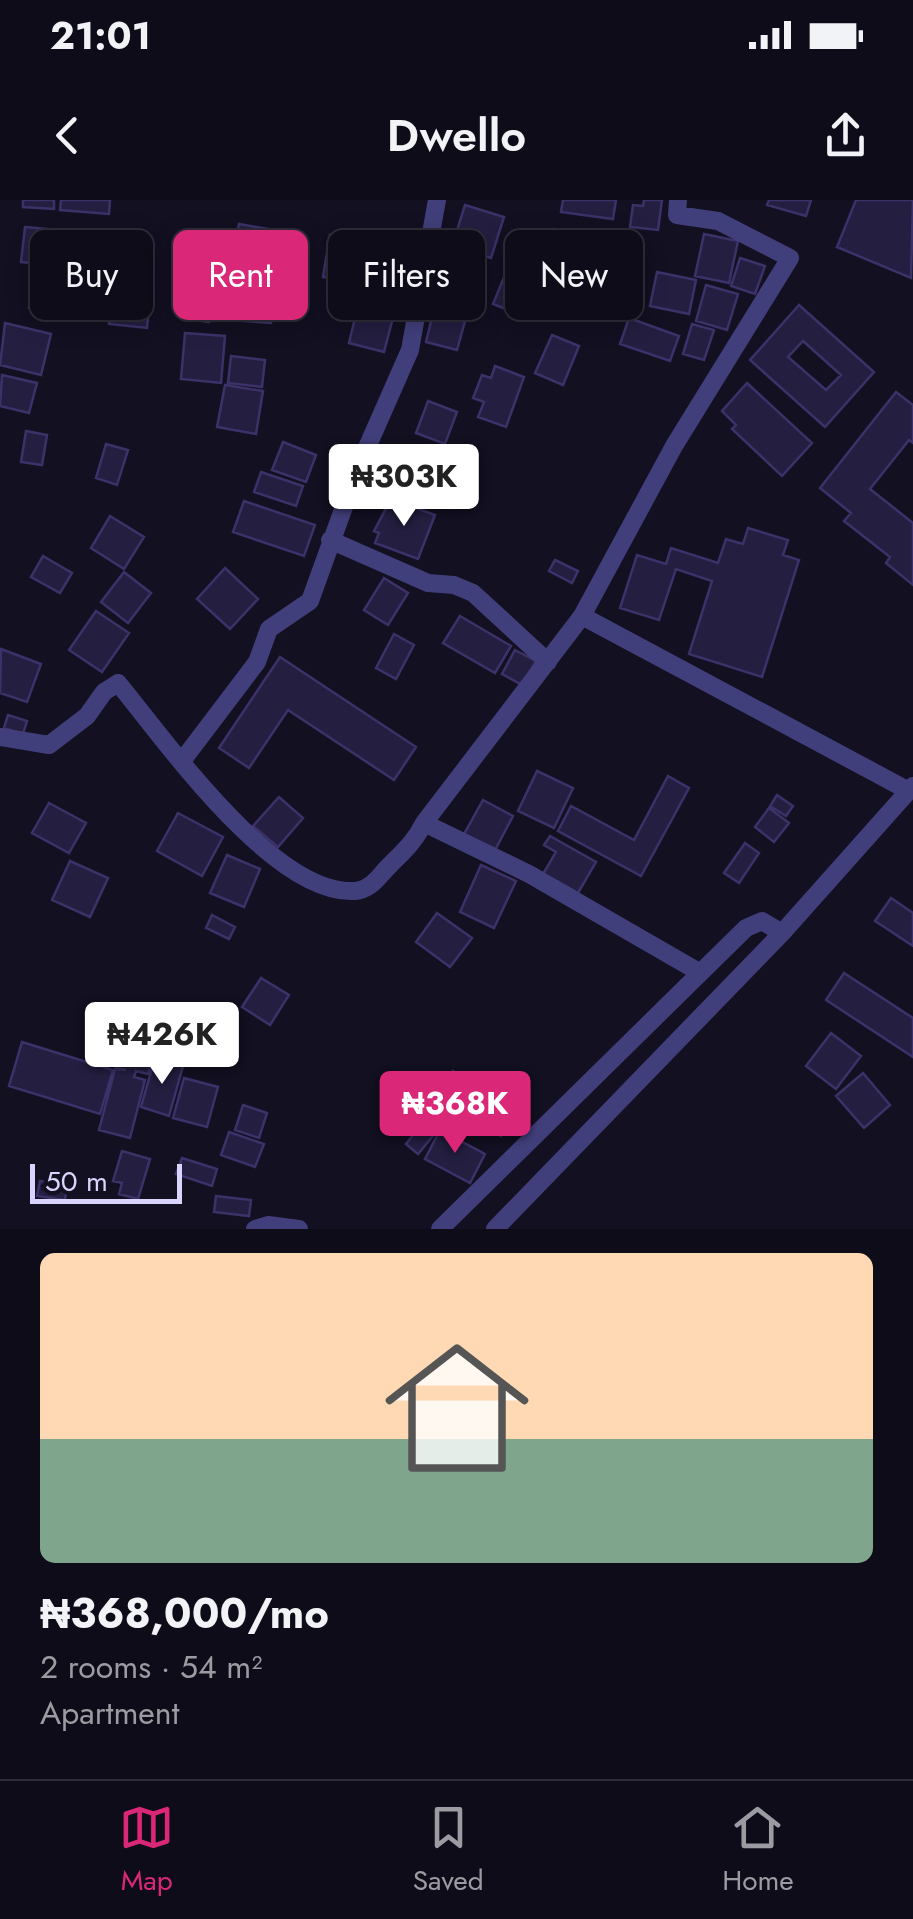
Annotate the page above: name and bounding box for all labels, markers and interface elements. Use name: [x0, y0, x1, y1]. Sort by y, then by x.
text: 21:01: [50, 8, 151, 63]
text: Dwello: [387, 103, 526, 168]
icon: back: [40, 108, 95, 163]
icon: share: [818, 108, 873, 163]
chip: Buy: [30, 230, 153, 320]
chip: Rent: [173, 230, 308, 320]
chip: Filters: [328, 230, 485, 320]
chip: New: [505, 230, 643, 320]
pin: ₦303K: [334, 444, 474, 529]
text: ₦303K: [351, 453, 457, 499]
pin: ₦426K: [92, 1002, 232, 1087]
text: ₦426K: [107, 1011, 217, 1057]
pin: ₦368K: [385, 1071, 525, 1156]
text: ₦368K: [402, 1080, 508, 1126]
scale bar: [30, 1159, 182, 1204]
text: 50 m: [45, 1161, 108, 1202]
icon: home: [367, 1318, 547, 1498]
text: ₦368,000/mo: [40, 1583, 329, 1644]
text: 2 rooms · 54 m²: [40, 1644, 262, 1690]
text: Apartment: [40, 1690, 179, 1736]
tab: Map: [119, 1800, 174, 1901]
tab: Saved: [413, 1800, 484, 1901]
tab: Home: [722, 1800, 794, 1901]

